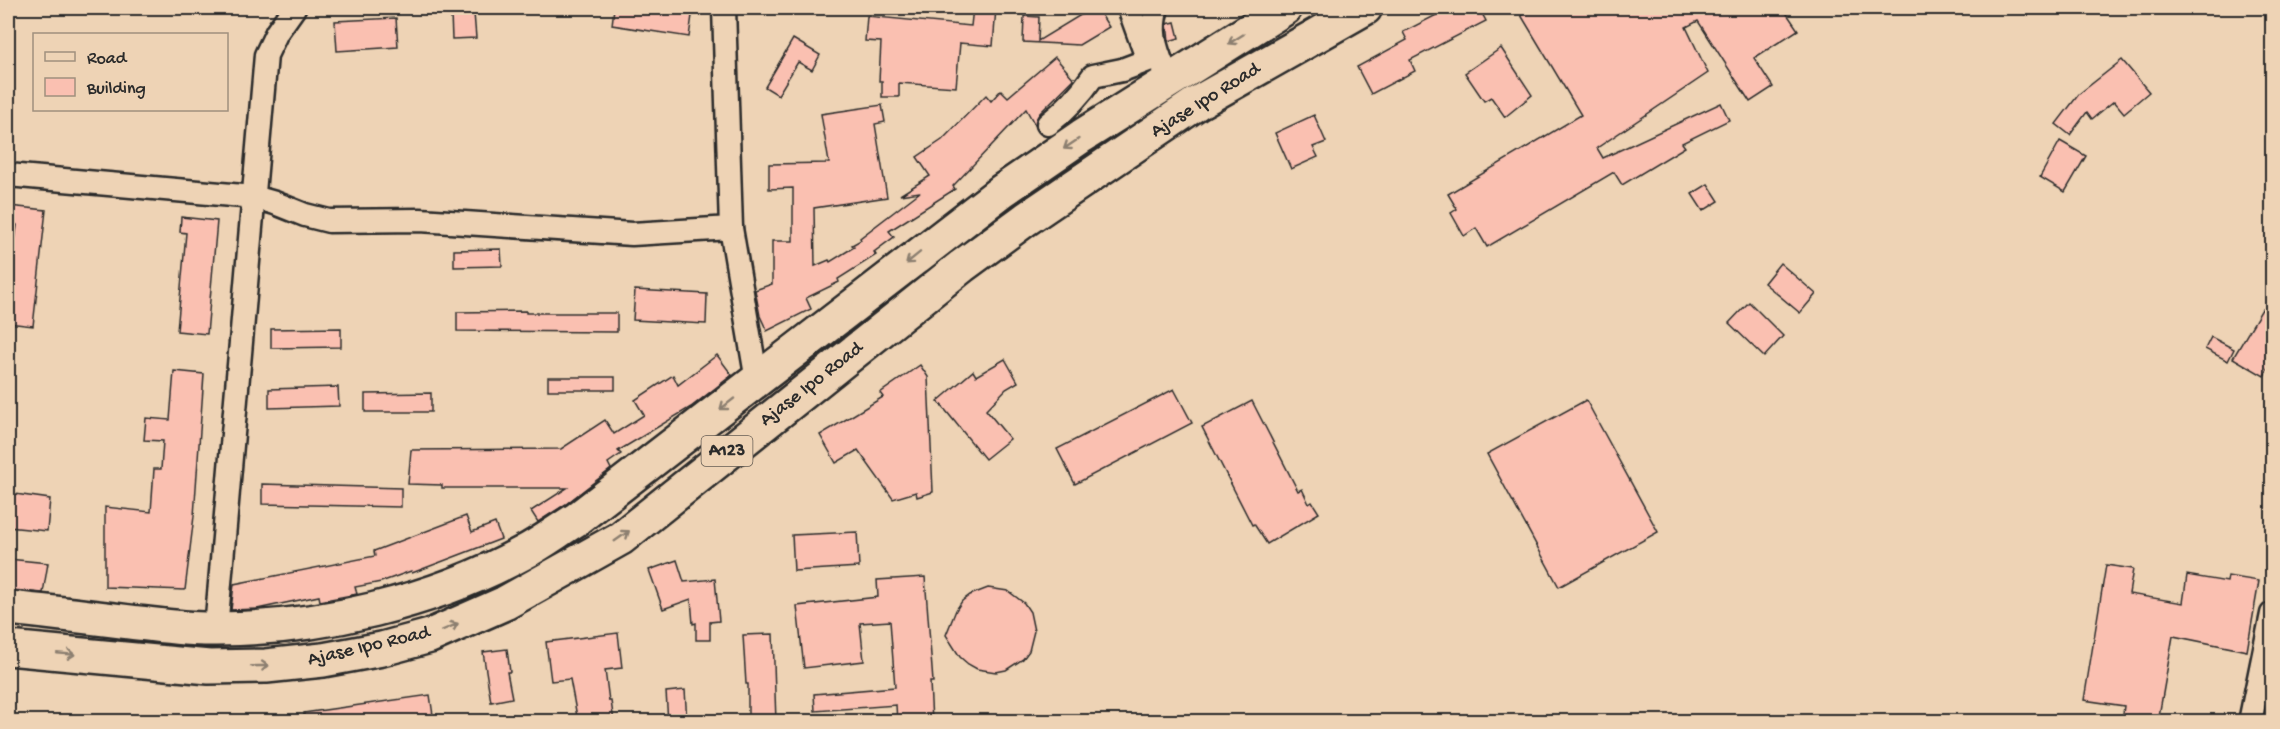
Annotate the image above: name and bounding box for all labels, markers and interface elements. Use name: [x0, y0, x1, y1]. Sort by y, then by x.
legend: [33, 33, 228, 111]
one-way arrow: [1228, 33, 1245, 45]
text: Road: [87, 49, 128, 70]
street label: Ajase Ipo Road: [1147, 57, 1267, 144]
text: Building: [86, 79, 146, 100]
one-way arrow: [1064, 138, 1080, 150]
one-way arrow: [905, 251, 921, 264]
street label: Ajase Ipo Road: [756, 336, 870, 432]
one-way arrow: [719, 398, 735, 410]
road number: A123: [702, 436, 752, 466]
one-way arrow: [614, 530, 630, 542]
street label: Ajase Ipo Road: [306, 621, 435, 672]
one-way arrow: [440, 621, 459, 632]
one-way arrow: [55, 649, 75, 660]
one-way arrow: [250, 661, 270, 672]

